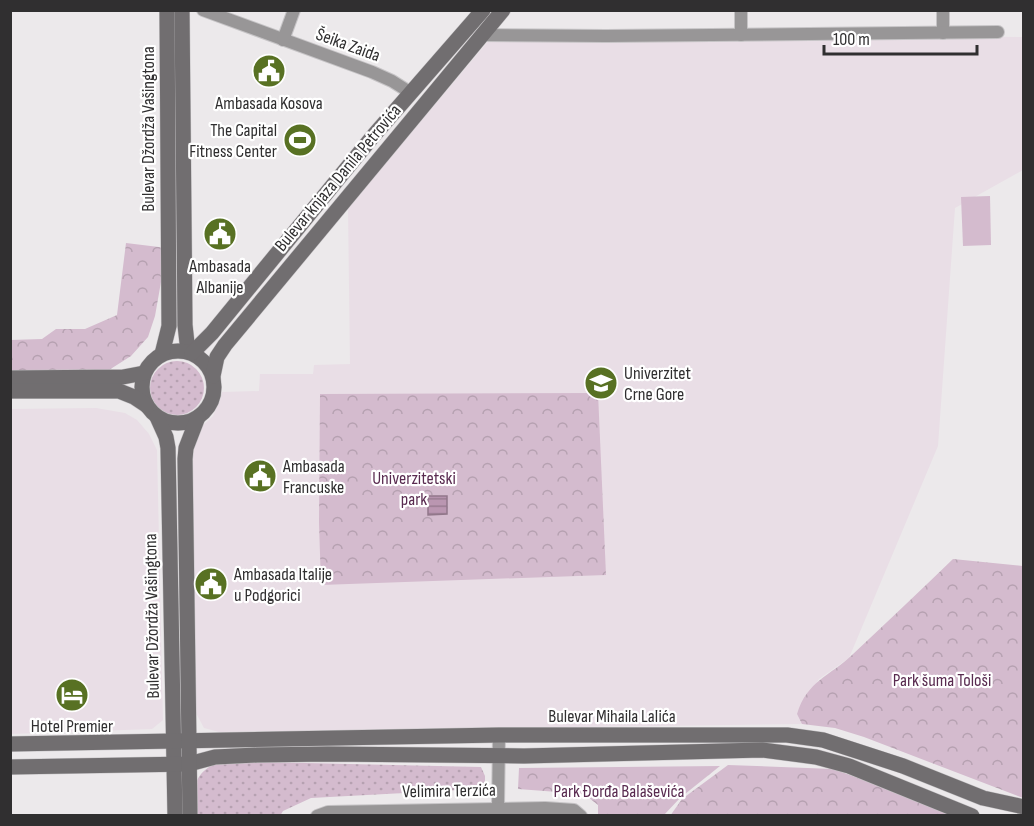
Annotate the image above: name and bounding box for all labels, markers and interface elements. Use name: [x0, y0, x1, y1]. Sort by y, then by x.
scale bar: [824, 18, 977, 56]
street label: Šeika Zaida: [313, 24, 383, 66]
text: 100 m: [833, 29, 870, 50]
street label: Bulevar Džordža Vašingtona: [138, 46, 159, 212]
public building icon: Ambasada Kosova: [251, 53, 287, 89]
place label: Ambasada Kosova: [214, 93, 323, 114]
street label: Bulevar knjaza Danila Petrovića: [270, 100, 406, 256]
place label: The Capital Fitness Center: [189, 120, 277, 162]
sports icon: The Capital Fitness Center: [282, 122, 318, 158]
public building icon: Ambasada Albanije: [202, 216, 238, 252]
place label: Ambasada Albanije: [188, 256, 251, 298]
place label: Univerzitet Crne Gore: [624, 363, 692, 405]
school or university icon: Univerzitet Crne Gore: [583, 365, 619, 401]
place label: Ambasada Francuske: [282, 456, 345, 498]
public building icon: Ambasada Francuske: [242, 458, 278, 494]
park label: Univerzitetski park: [372, 468, 456, 510]
street label: Bulevar Džordža Vašingtona: [140, 533, 164, 699]
place label: Ambasada Italije u Podgorici: [233, 564, 332, 606]
public building icon: Ambasada Italije u Podgorici: [193, 566, 229, 602]
park label: Park šuma Tološi: [893, 670, 991, 691]
hotel icon: Hotel Premier: [54, 677, 90, 713]
street label: Bulevar Mihaila Lalića: [548, 706, 676, 727]
place label: Hotel Premier: [31, 716, 113, 737]
street label: Velimira Terzića: [402, 780, 496, 802]
park label: Park Đorđa Balaševića: [554, 781, 684, 802]

